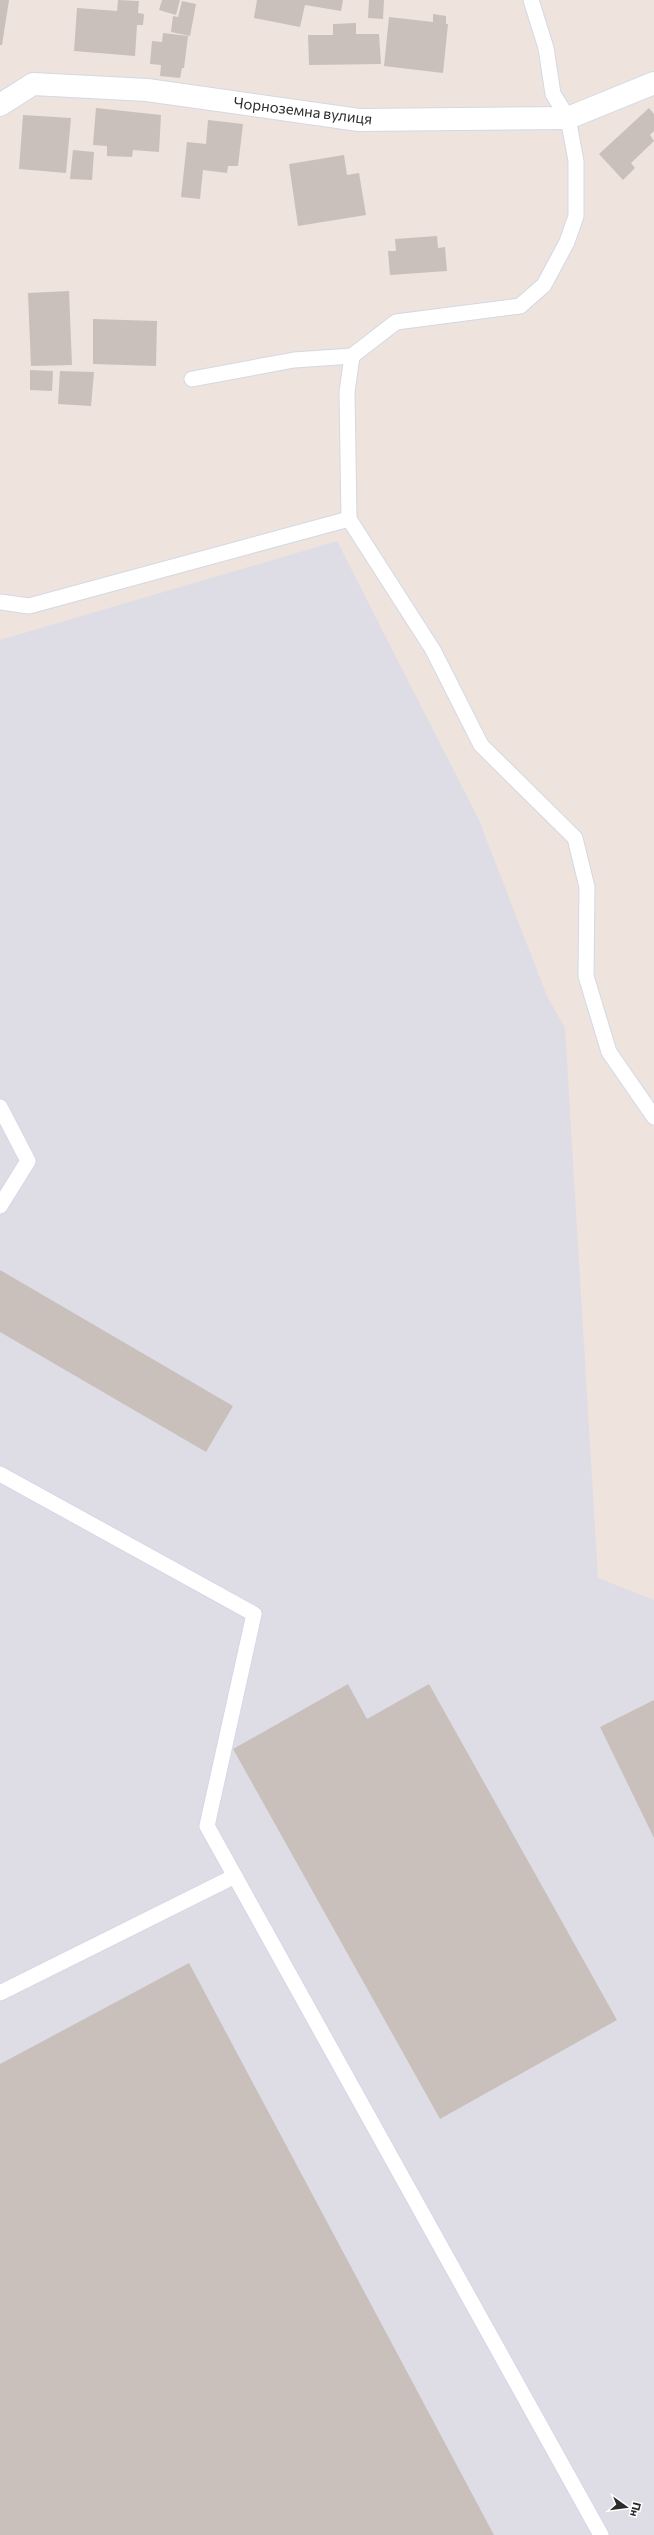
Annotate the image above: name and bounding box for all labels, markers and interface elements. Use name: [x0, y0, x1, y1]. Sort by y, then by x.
street label: Чорноземна вулиця: [233, 93, 373, 127]
north arrow: [606, 2487, 646, 2527]
text: Пн: [628, 2501, 644, 2518]

